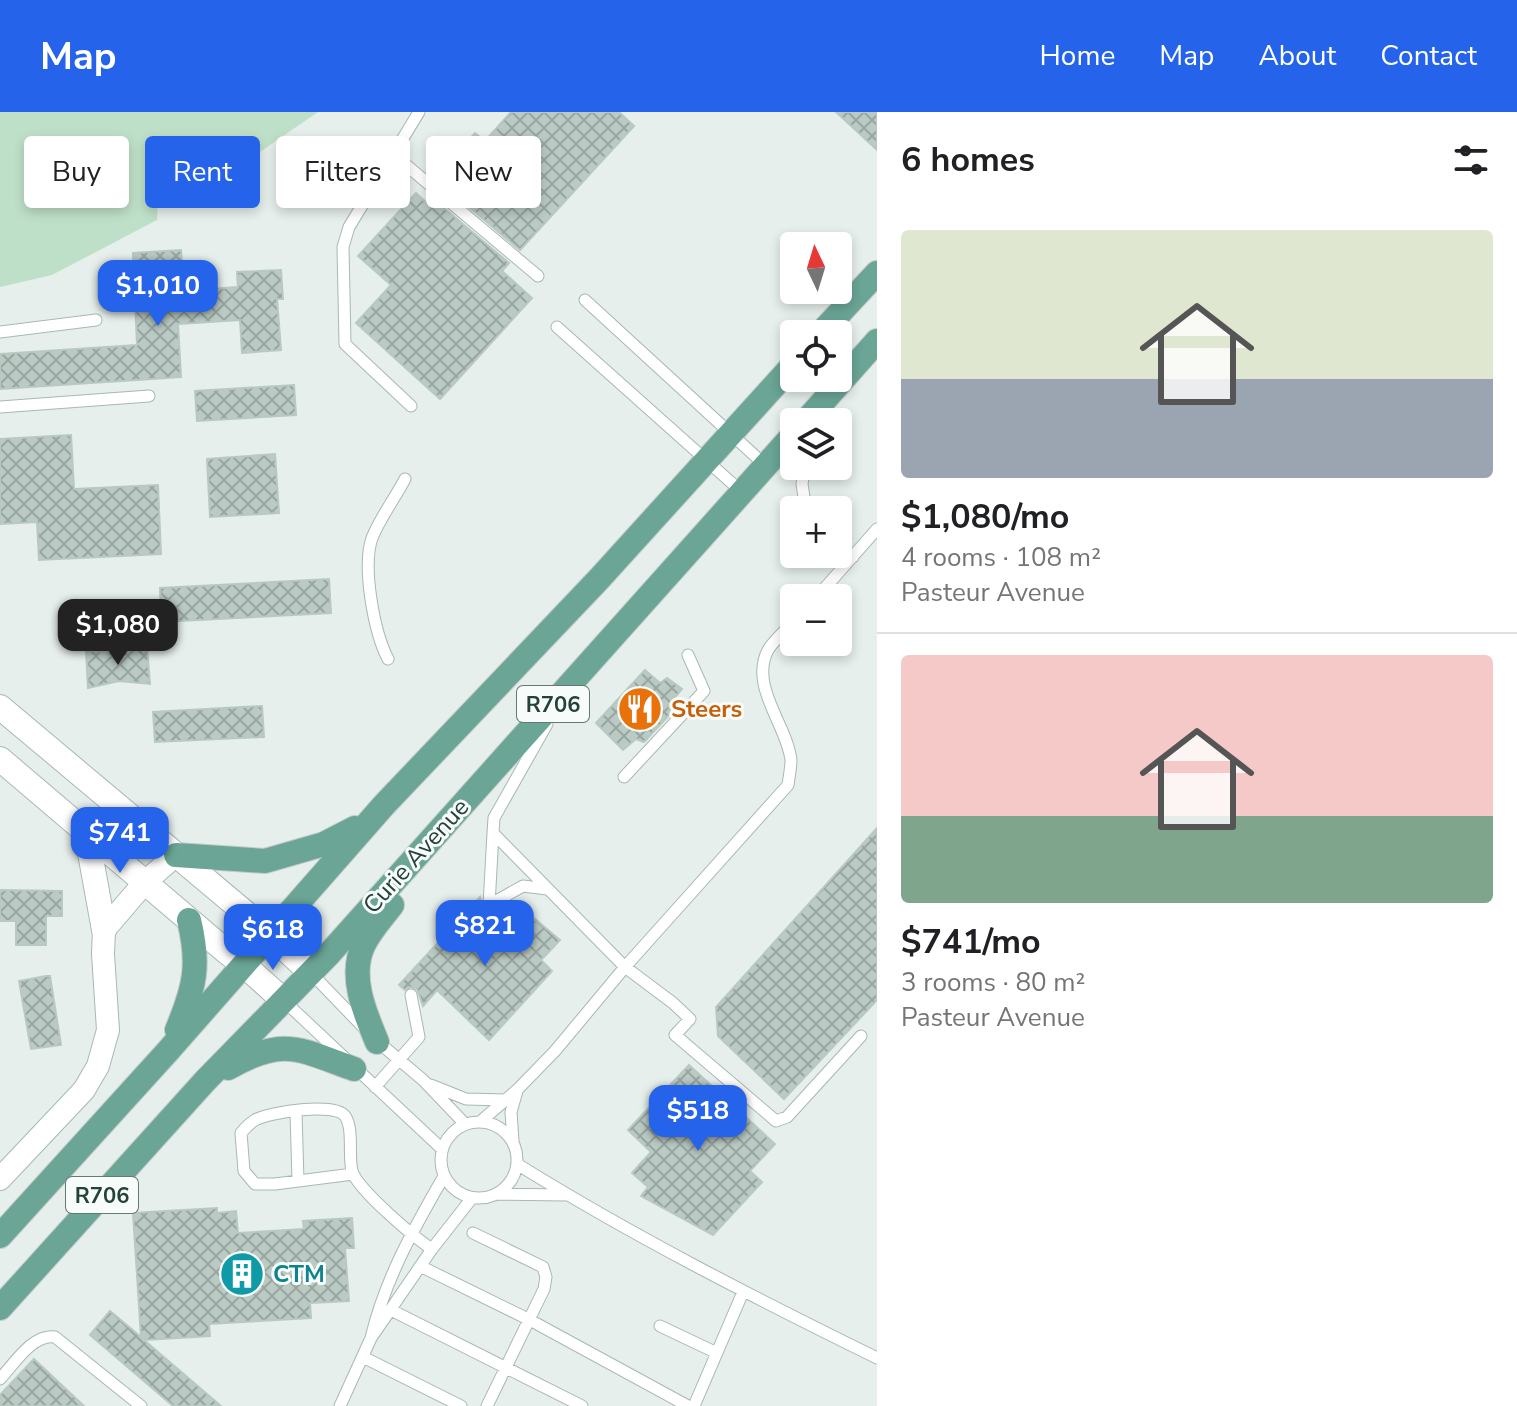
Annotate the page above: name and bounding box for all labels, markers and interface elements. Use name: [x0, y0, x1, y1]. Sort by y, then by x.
text: Map: [40, 31, 117, 82]
text: Home: [1040, 37, 1115, 75]
text: Map: [1159, 37, 1214, 75]
text: About: [1258, 37, 1336, 75]
text: Contact: [1380, 37, 1477, 75]
chip: Buy: [24, 136, 129, 208]
chip: Rent: [145, 136, 260, 208]
chip: Filters: [276, 136, 410, 208]
chip: New: [426, 136, 541, 208]
text: 6 homes: [901, 137, 1035, 183]
icon: filters: [1449, 138, 1493, 182]
north arrow: [780, 232, 852, 304]
map controls: [780, 232, 852, 656]
pin: $1,010: [93, 260, 223, 328]
text: $1,010: [116, 268, 200, 303]
icon: home: [1125, 282, 1269, 426]
button: locate: [780, 320, 852, 392]
button: layers: [780, 408, 852, 480]
text: $1,080/mo: [901, 494, 1069, 540]
button: +: [780, 496, 852, 568]
text: 4 rooms · 108 m²: [901, 540, 1101, 575]
text: Pasteur Avenue: [901, 575, 1085, 610]
button: −: [780, 584, 852, 656]
pin: $1,080: [53, 599, 183, 667]
text: $1,080: [76, 607, 160, 642]
restaurant icon: Steers: [616, 685, 664, 733]
road number: R706: [517, 686, 589, 722]
place label: Steers: [671, 693, 742, 725]
icon: home: [1125, 707, 1269, 851]
street label: Curie Avenue: [356, 792, 476, 920]
pin: $741: [73, 807, 167, 875]
text: $741: [89, 815, 151, 850]
pin: $821: [438, 900, 532, 968]
pin: $618: [226, 904, 320, 972]
text: $821: [454, 908, 516, 943]
text: $618: [242, 912, 304, 947]
text: $741/mo: [901, 919, 1041, 965]
text: 3 rooms · 80 m²: [901, 965, 1085, 1000]
text: Pasteur Avenue: [901, 1000, 1085, 1035]
pin: $518: [651, 1085, 745, 1153]
text: $518: [667, 1093, 729, 1128]
road number: R706: [66, 1177, 138, 1213]
building icon: CTM: [218, 1250, 266, 1298]
place label: CTM: [273, 1258, 325, 1290]

